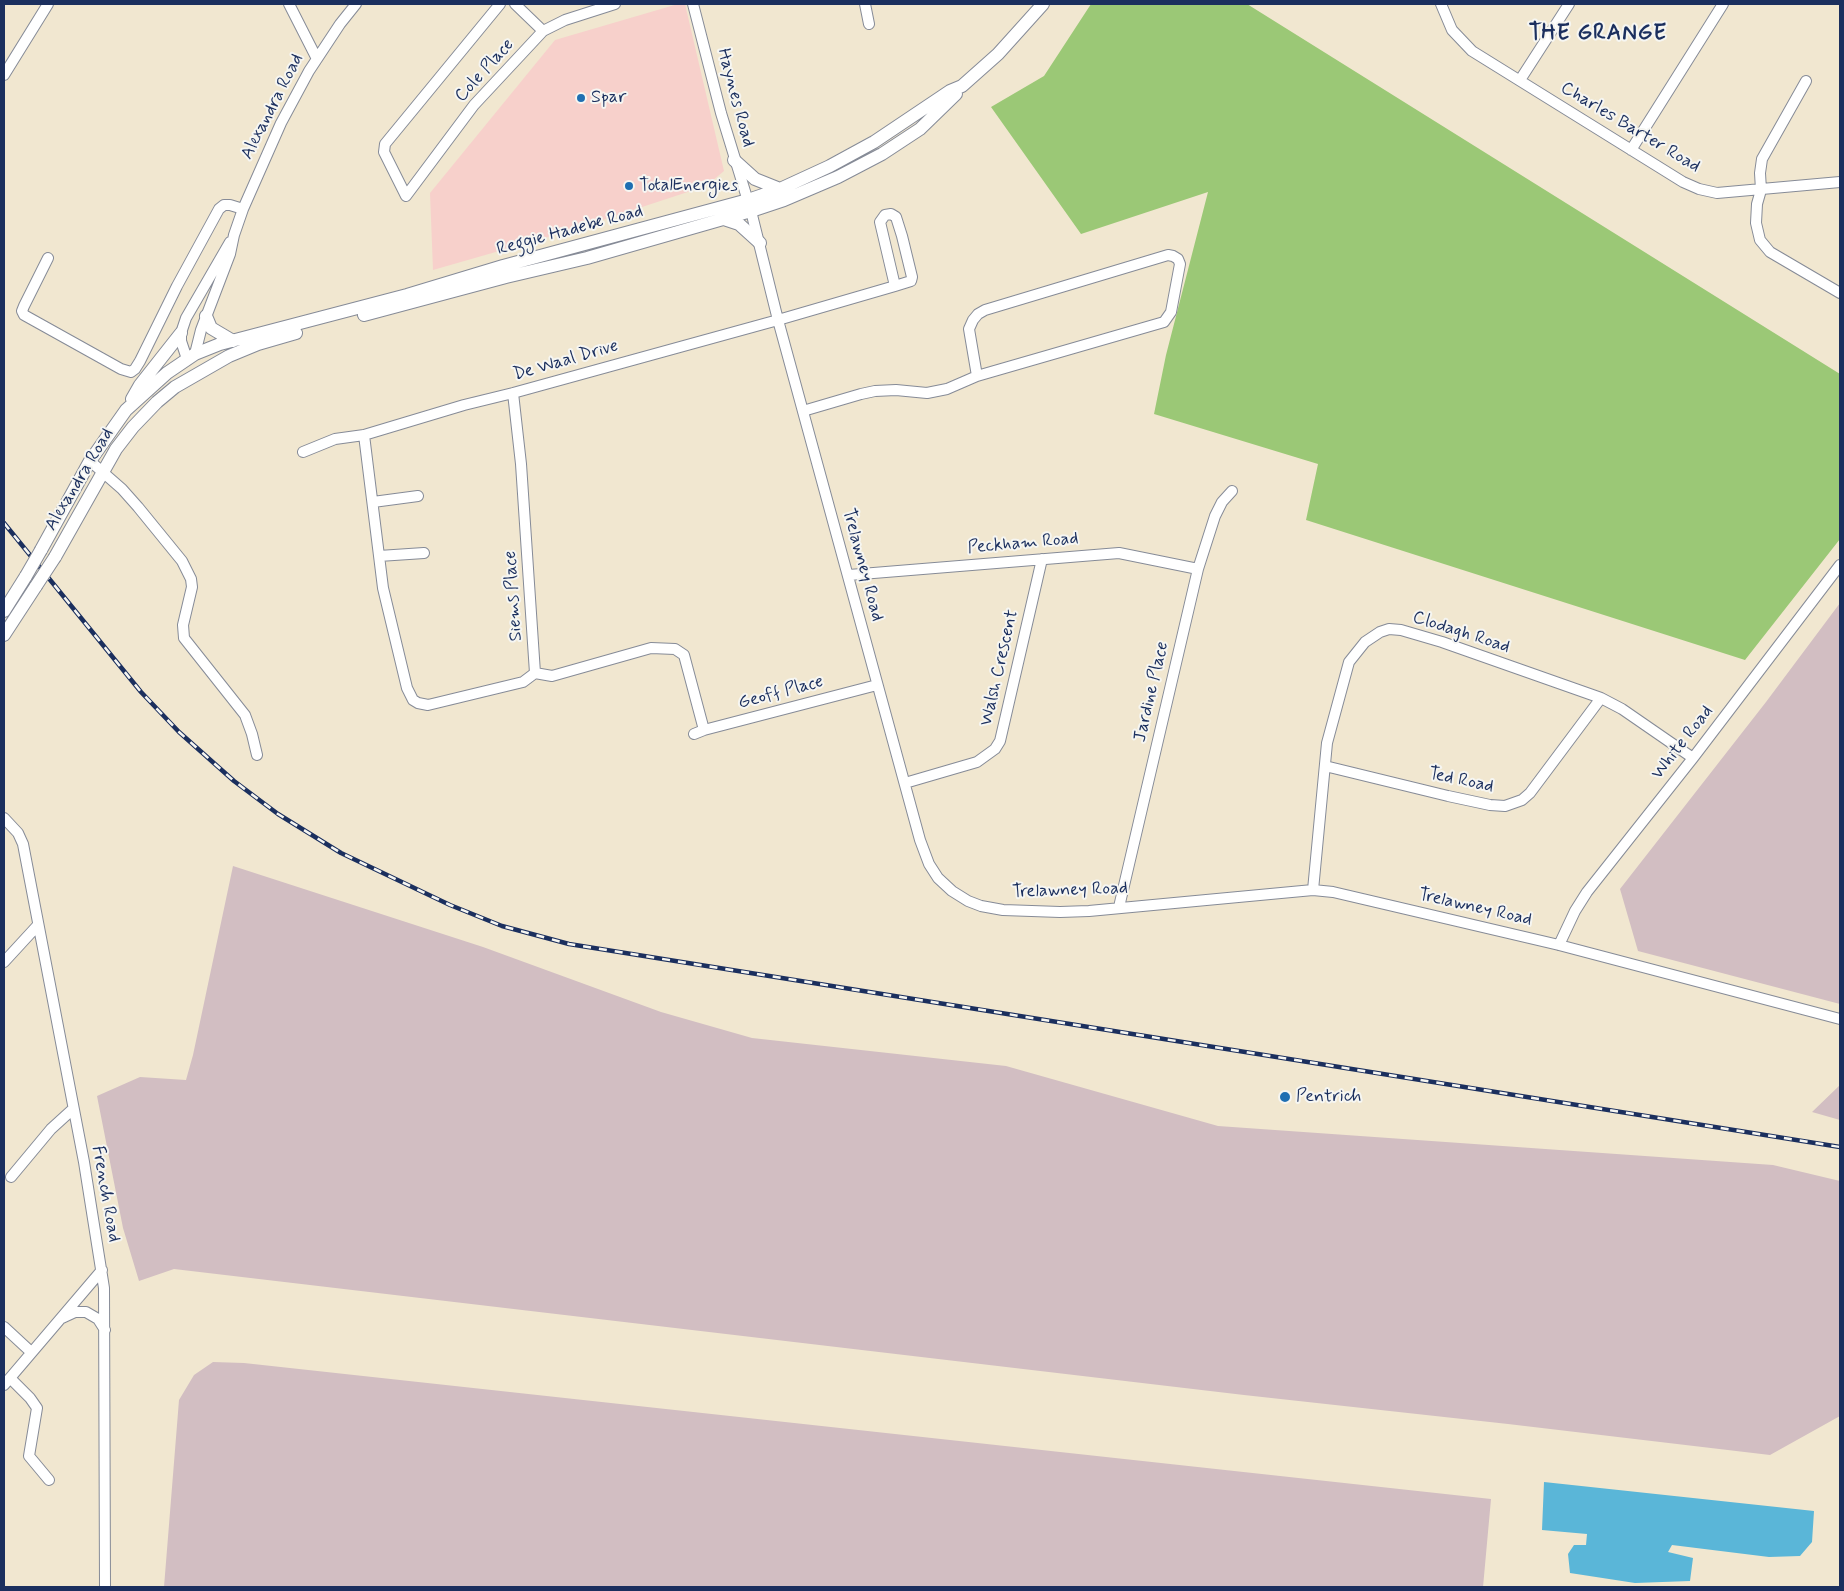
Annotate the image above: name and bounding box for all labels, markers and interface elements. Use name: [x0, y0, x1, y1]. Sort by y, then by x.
district label: THE GRANGE: [1528, 21, 1668, 47]
street label: Cole Place: [451, 35, 519, 107]
street label: Haynes Road: [711, 46, 759, 150]
street label: Alexandra Road: [237, 51, 309, 163]
street label: Charles Barter Road: [1556, 78, 1704, 178]
place label: Spar: [591, 87, 627, 109]
marker: Spar: [575, 92, 587, 104]
place label: TotalEnergies: [639, 175, 738, 197]
marker: TotalEnergies: [623, 180, 635, 192]
street label: Reggie Hadebe Road: [494, 201, 646, 261]
street label: De Waal Drive: [511, 336, 621, 386]
street label: Alexandra Road: [41, 425, 119, 535]
street label: Trelawney Road: [837, 506, 887, 624]
street label: Peckham Road: [967, 528, 1079, 560]
street label: Siems Place: [500, 550, 528, 642]
street label: Clodagh Road: [1410, 607, 1512, 659]
street label: Walsh Crescent: [976, 608, 1024, 728]
street label: Jardine Place: [1130, 640, 1174, 744]
street label: Geoff Place: [736, 671, 826, 715]
street label: White Road: [1647, 702, 1719, 784]
street label: Ted Road: [1426, 764, 1496, 798]
street label: Trelawney Road: [1012, 878, 1128, 904]
street label: Trelawney Road: [1416, 884, 1534, 932]
place label: Pentrich: [1296, 1086, 1361, 1108]
marker: Pentrich: [1278, 1090, 1292, 1104]
street label: French Road: [86, 1144, 124, 1244]

